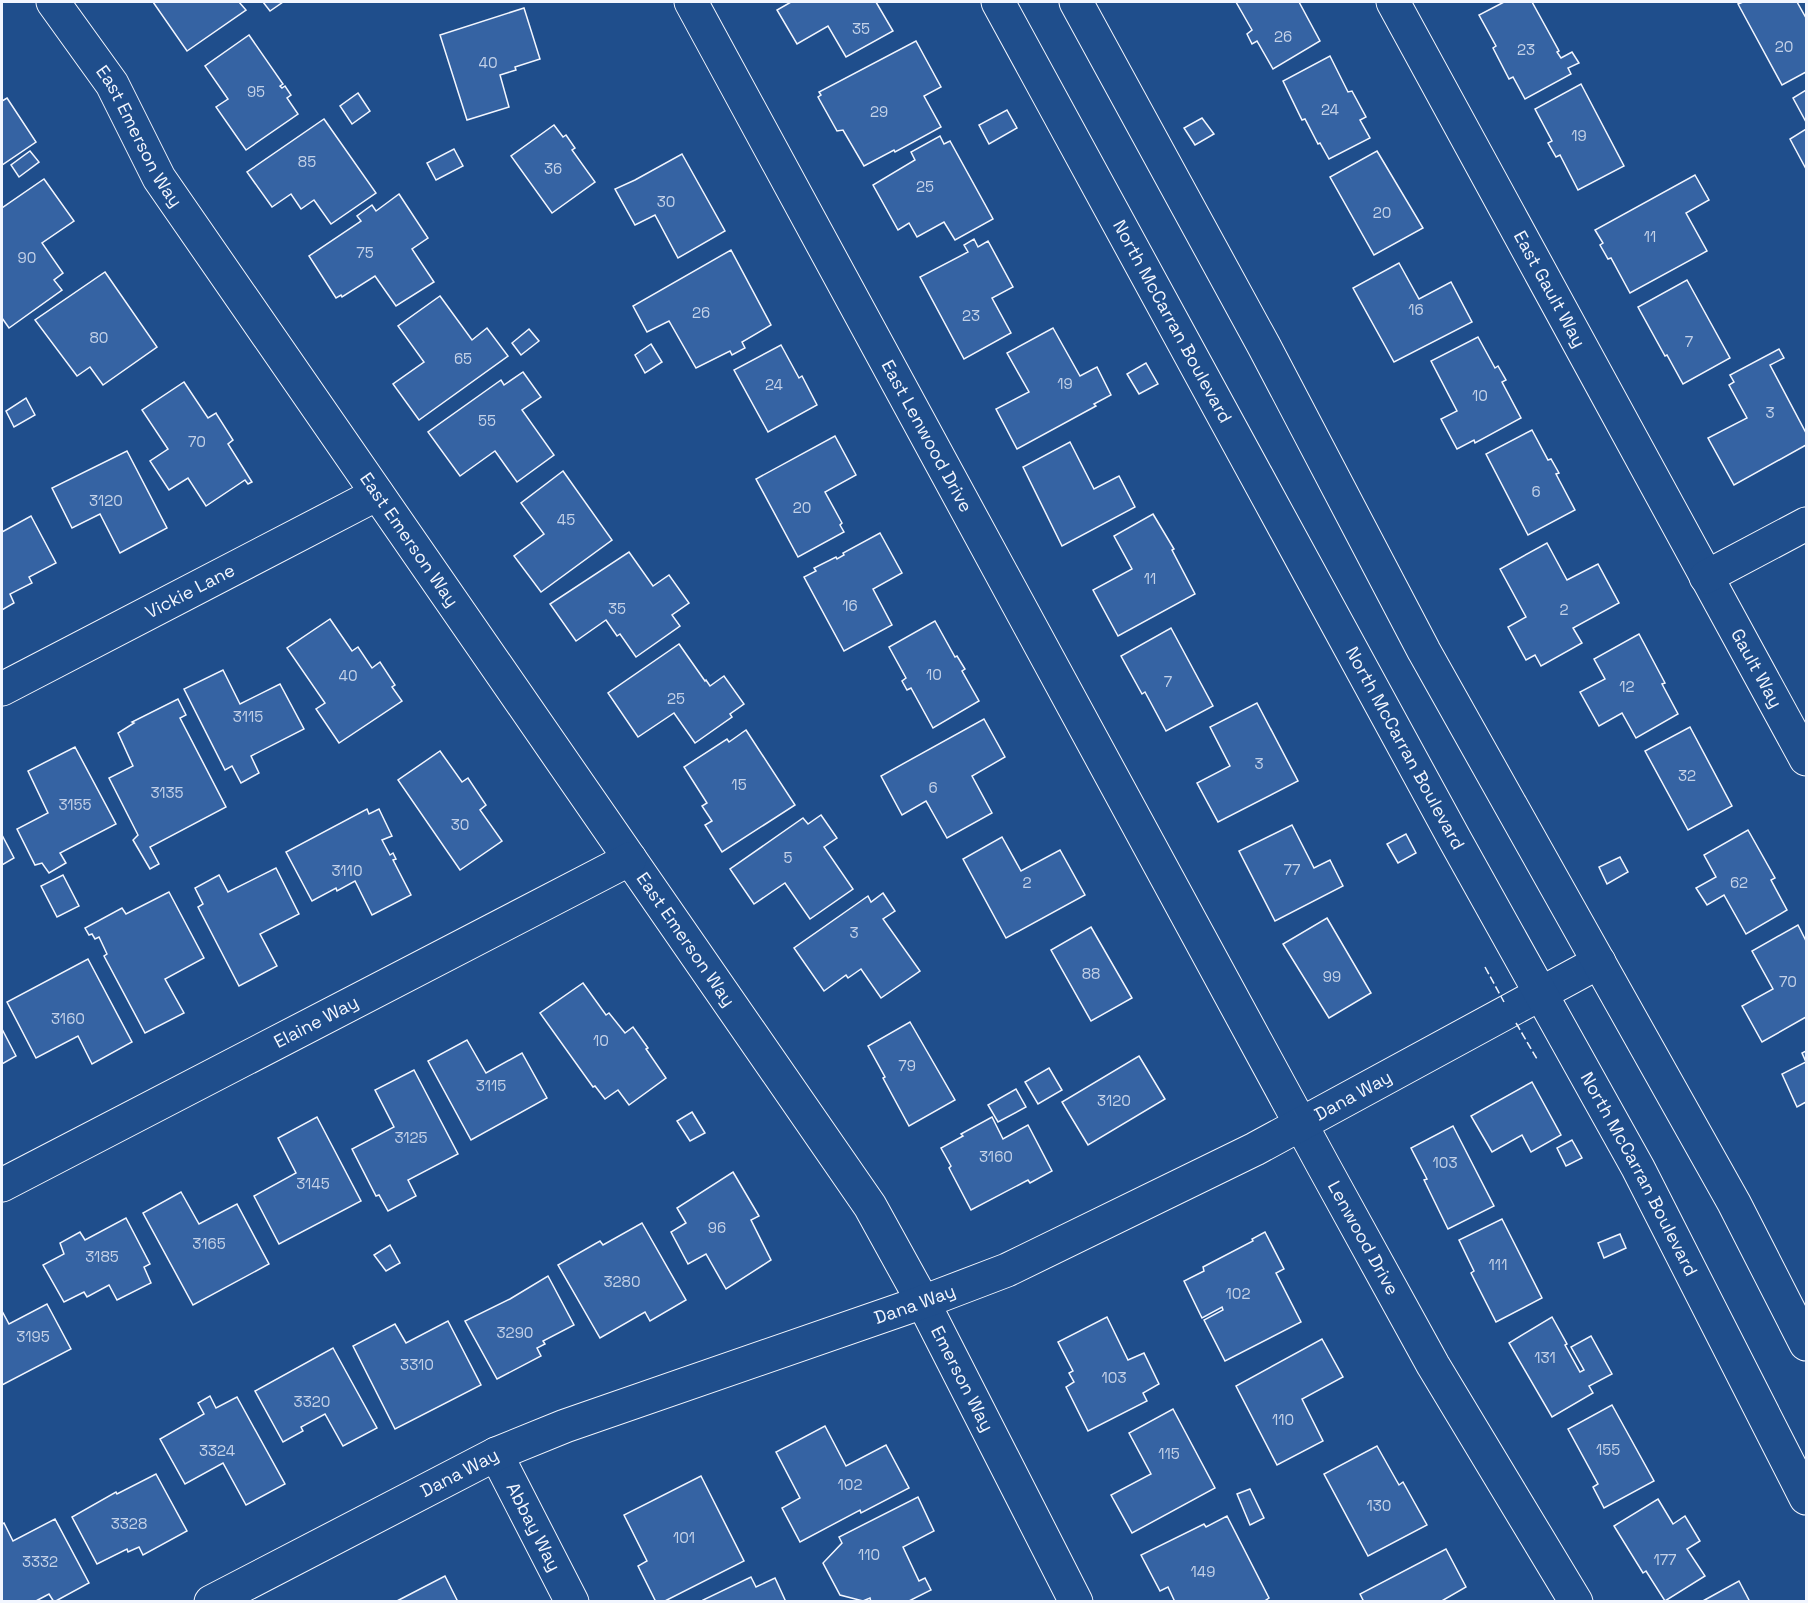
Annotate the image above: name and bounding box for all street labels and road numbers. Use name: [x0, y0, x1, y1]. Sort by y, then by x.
street label: East Emerson Way: [91, 61, 188, 211]
street label: North McCarran Boulevard: [1108, 216, 1237, 427]
street label: East Gault Way: [1509, 226, 1591, 351]
street label: East Lenwood Drive: [877, 356, 978, 516]
street label: East Emerson Way: [355, 468, 464, 611]
street label: Vickie Lane: [141, 558, 238, 623]
street label: Gault Way: [1726, 624, 1788, 712]
street label: North McCarran Boulevard: [1341, 642, 1470, 854]
street label: East Emerson Way: [632, 868, 741, 1011]
street label: Elaine Way: [270, 990, 362, 1053]
street label: Dana Way: [1310, 1065, 1396, 1126]
street label: North McCarran Boulevard: [1576, 1068, 1703, 1280]
street label: Lenwood Drive: [1323, 1177, 1404, 1299]
street label: Dana Way: [871, 1279, 959, 1329]
street label: Emerson Way: [926, 1322, 999, 1435]
street label: Dana Way: [416, 1443, 502, 1502]
street label: Abbay Way: [502, 1478, 566, 1575]

